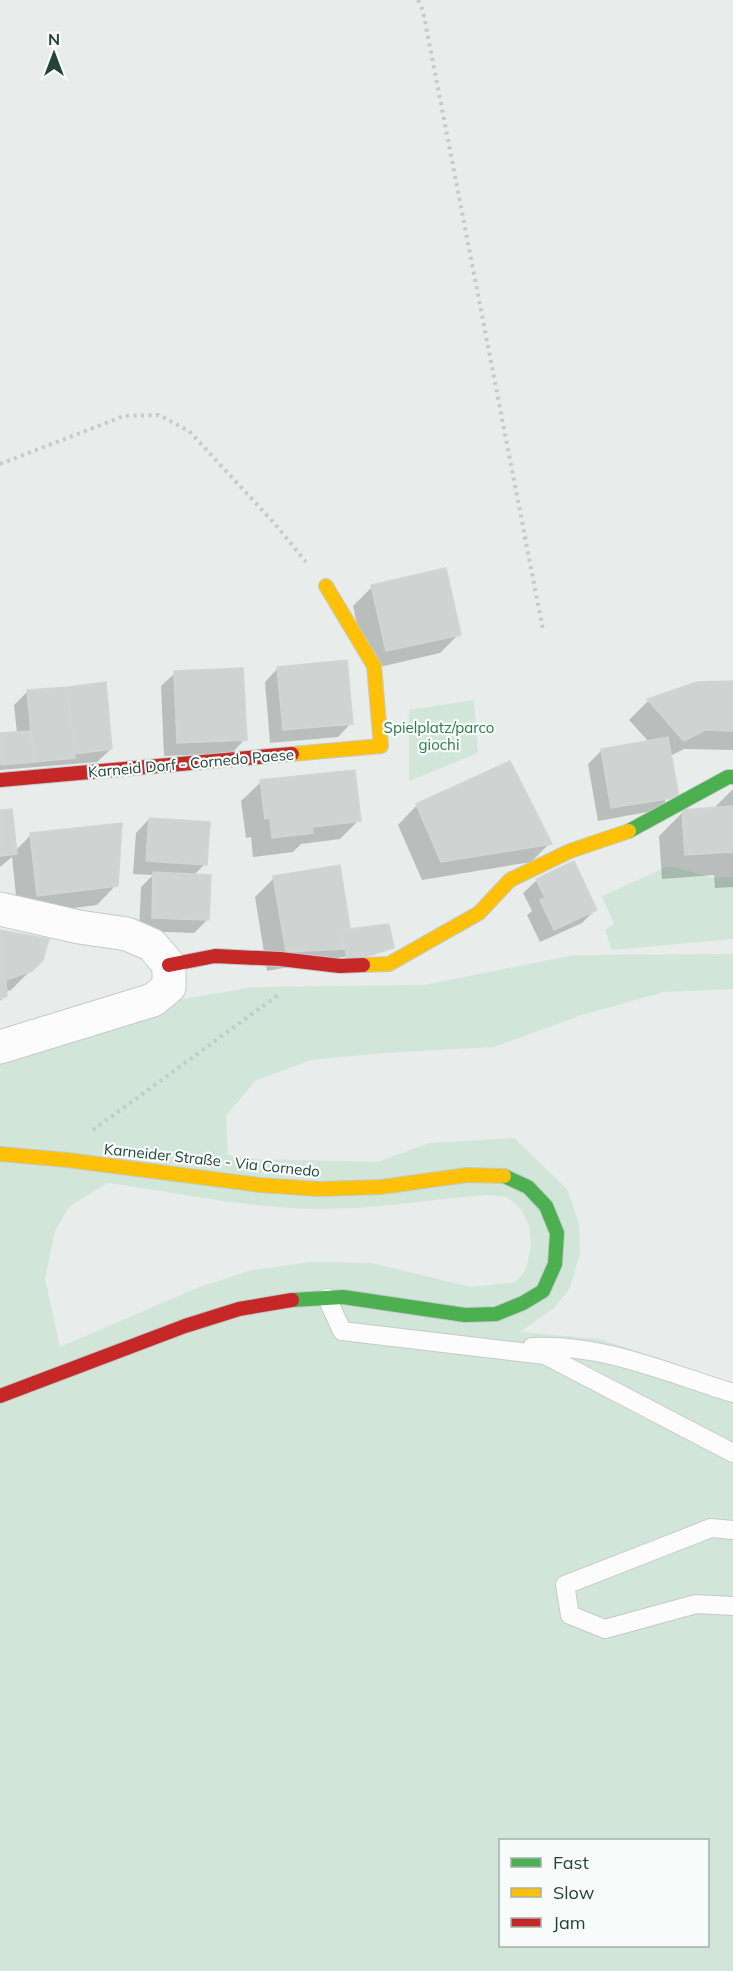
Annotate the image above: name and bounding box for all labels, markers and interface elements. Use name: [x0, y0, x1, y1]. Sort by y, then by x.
north arrow: [24, 24, 84, 84]
text: N: [48, 29, 60, 49]
park label: Spielplatz/parco giochi: [384, 718, 494, 754]
street label: Karneid Dorf - Cornedo Paese: [87, 745, 295, 781]
street label: Karneider Straße - Via Cornedo: [103, 1139, 321, 1181]
legend: [499, 1839, 709, 1947]
text: Fast: [553, 1851, 589, 1874]
text: Slow: [553, 1881, 595, 1904]
text: Jam: [553, 1911, 586, 1934]

